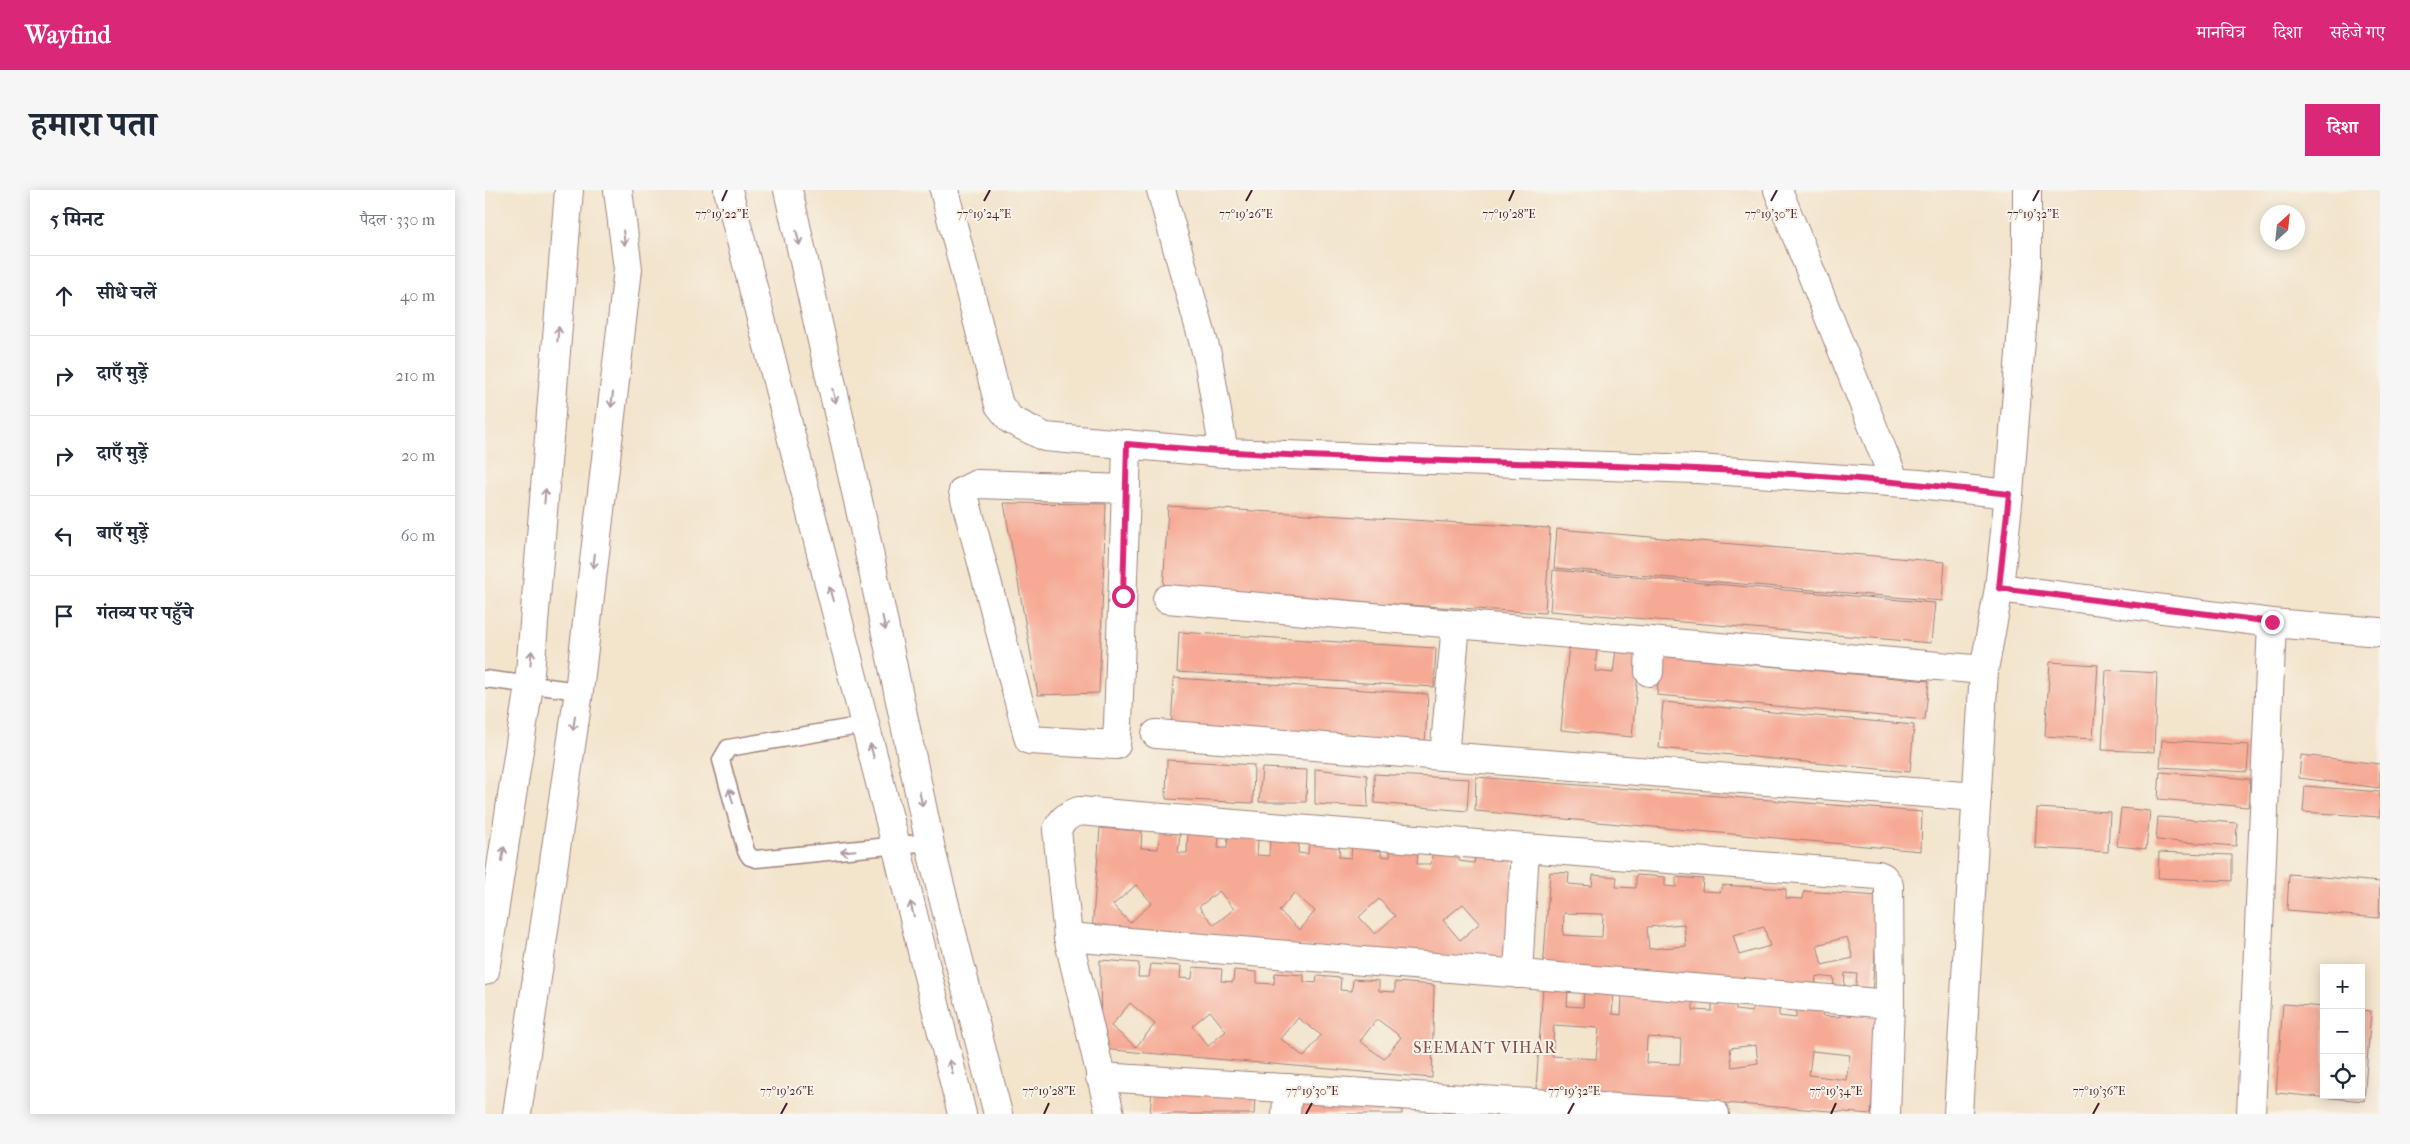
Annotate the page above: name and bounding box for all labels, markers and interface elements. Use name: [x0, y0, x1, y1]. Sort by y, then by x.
text: Wayfind: [25, 21, 111, 49]
text: मानचित्र: [2197, 22, 2245, 43]
text: दिशा: [2273, 22, 2302, 43]
text: सहेजे गए: [2330, 22, 2385, 43]
text: हमारा पता: [30, 104, 157, 145]
button: दिशा: [2305, 104, 2380, 156]
north arrow: [2260, 205, 2305, 250]
text: 5 मिनट: [50, 207, 103, 231]
text: 77°19'22"E: [695, 207, 749, 221]
text: 77°19'24"E: [957, 207, 1011, 221]
text: 77°19'26"E: [1219, 207, 1273, 221]
text: 77°19'28"E: [1482, 207, 1536, 221]
text: 77°19'30"E: [1745, 207, 1797, 221]
text: 77°19'32"E: [2007, 207, 2059, 221]
text: पैदल · 330 m: [360, 210, 435, 229]
one-way arrow: [794, 229, 803, 245]
one-way arrow: [619, 230, 629, 246]
icon: ahead: [50, 282, 78, 310]
text: सीधे चलें: [97, 282, 156, 304]
text: 40 m: [400, 286, 435, 305]
one-way arrow: [554, 327, 563, 343]
icon: right: [50, 362, 78, 390]
text: दाएँ मुड़ें: [97, 362, 148, 384]
text: 210 m: [396, 366, 435, 385]
one-way arrow: [830, 388, 839, 404]
one-way arrow: [607, 392, 617, 408]
icon: right: [50, 442, 78, 470]
text: दाएँ मुड़ें: [97, 442, 148, 464]
text: 20 m: [401, 446, 435, 465]
one-way arrow: [540, 489, 550, 505]
icon: left: [50, 522, 78, 550]
text: बाएँ मुड़ें: [97, 522, 148, 544]
text: 60 m: [401, 526, 435, 545]
one-way arrow: [589, 553, 599, 569]
route start: [1112, 585, 1135, 608]
one-way arrow: [825, 587, 835, 603]
icon: arrive: [50, 602, 78, 630]
text: गंतव्य पर पहुँचे: [97, 602, 193, 624]
route end: [2261, 611, 2284, 634]
one-way arrow: [879, 615, 889, 631]
one-way arrow: [527, 651, 536, 667]
one-way arrow: [569, 714, 579, 730]
one-way arrow: [866, 744, 876, 760]
one-way arrow: [726, 788, 736, 804]
one-way arrow: [916, 791, 926, 807]
one-way arrow: [498, 846, 508, 862]
one-way arrow: [840, 846, 856, 856]
one-way arrow: [907, 901, 916, 917]
map controls: [2320, 964, 2365, 1099]
button: +: [2320, 964, 2365, 1009]
button: −: [2320, 1009, 2365, 1054]
district label: SEEMANT VIHAR: [1413, 1038, 1557, 1057]
button: locate: [2320, 1054, 2365, 1099]
one-way arrow: [945, 1059, 955, 1075]
text: 77°19'26"E: [760, 1084, 814, 1098]
text: 77°19'28"E: [1022, 1084, 1076, 1098]
text: 77°19'30"E: [1286, 1084, 1338, 1098]
text: 77°19'32"E: [1548, 1084, 1600, 1098]
text: 77°19'34"E: [1809, 1084, 1863, 1098]
text: 77°19'36"E: [2073, 1084, 2125, 1098]

